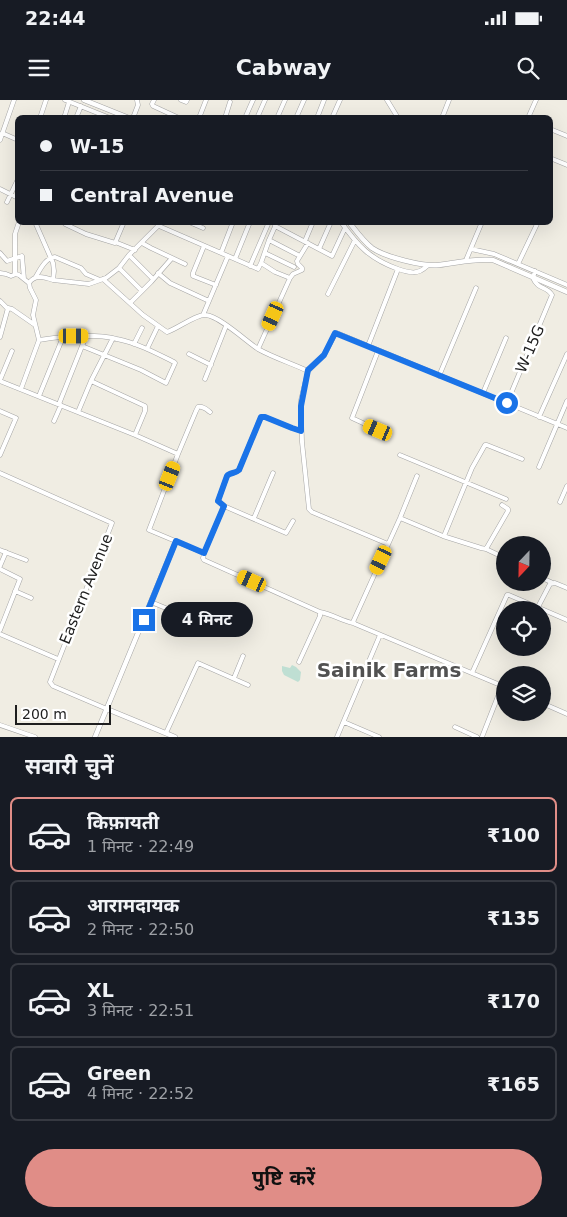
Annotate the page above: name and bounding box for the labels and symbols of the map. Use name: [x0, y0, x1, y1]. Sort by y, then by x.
car: [260, 299, 285, 333]
street label: W-15G: [512, 322, 548, 376]
car: [59, 329, 89, 344]
route start: [496, 392, 518, 414]
car: [361, 417, 394, 443]
car: [157, 459, 182, 493]
street label: Eastern Avenue: [56, 531, 116, 647]
north arrow: [496, 536, 551, 591]
car: [367, 543, 394, 577]
car: [235, 568, 268, 594]
callout: 4 मिनट: [162, 602, 254, 638]
route end: [133, 609, 155, 631]
district label: Sainik Farms: [317, 658, 461, 682]
scale bar: [15, 702, 111, 725]

